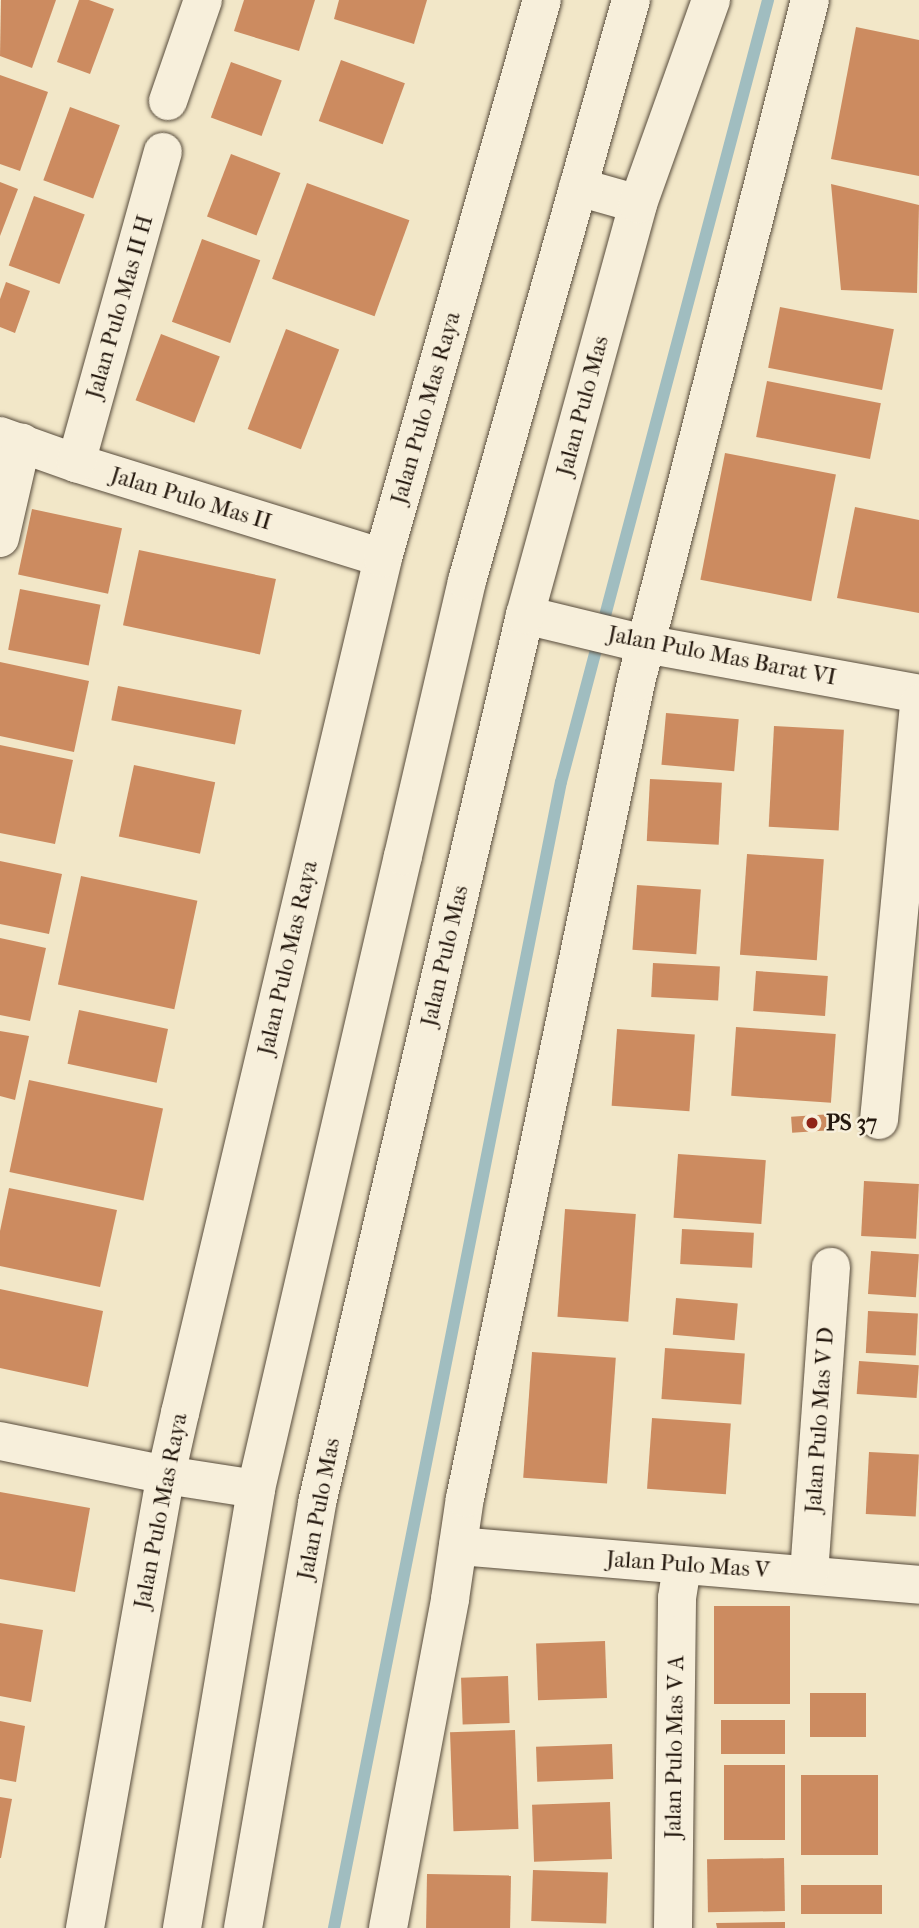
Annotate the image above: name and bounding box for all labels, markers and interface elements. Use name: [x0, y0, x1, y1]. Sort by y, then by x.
street label: Jalan Pulo Mas II H: [81, 212, 159, 402]
street label: Jalan Pulo Mas Raya: [385, 309, 467, 507]
street label: Jalan Pulo Mas: [551, 333, 615, 479]
street label: Jalan Pulo Mas II: [107, 461, 275, 537]
street label: Jalan Pulo Mas Barat VI: [605, 620, 839, 692]
street label: Jalan Pulo Mas Raya: [252, 858, 324, 1058]
street label: Jalan Pulo Mas: [415, 883, 475, 1029]
place label: PS 37: [826, 1109, 877, 1137]
marker: PS 37: [804, 1115, 820, 1131]
street label: Jalan Pulo Mas V D: [800, 1326, 840, 1514]
street label: Jalan Pulo Mas Raya: [128, 1411, 194, 1611]
street label: Jalan Pulo Mas: [292, 1436, 346, 1582]
street label: Jalan Pulo Mas V: [605, 1546, 771, 1584]
street label: Jalan Pulo Mas V A: [660, 1655, 690, 1839]

